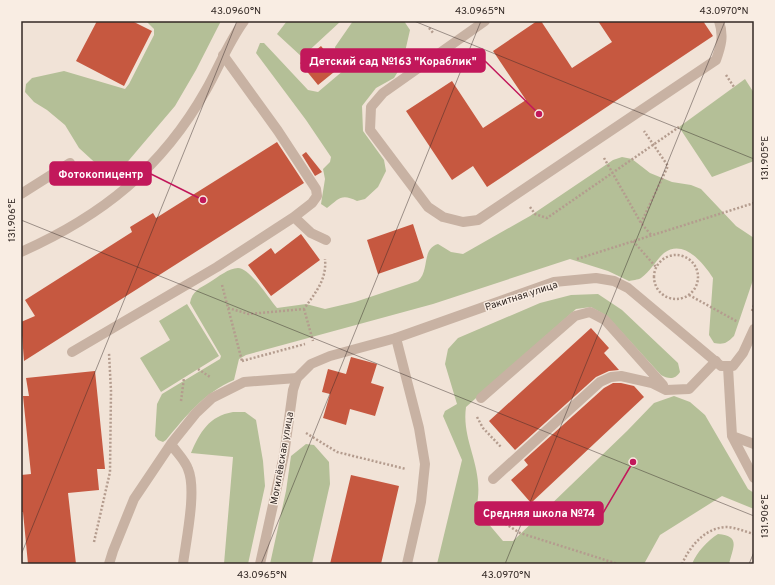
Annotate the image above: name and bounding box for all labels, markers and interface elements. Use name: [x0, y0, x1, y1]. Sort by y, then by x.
text: 43.0960°N: [211, 5, 261, 18]
text: 43.0965°N: [455, 5, 505, 18]
text: 43.0970°N: [699, 5, 749, 18]
callout: Детский сад №163 "Кораблик": [301, 49, 485, 72]
text: Детский сад №163 "Кораблик": [309, 55, 477, 69]
text: 131.905°E: [759, 136, 772, 180]
callout: Фотокопицентр: [50, 162, 151, 185]
text: Фотокопицентр: [59, 168, 143, 182]
text: 131.906°E: [6, 198, 19, 242]
street label: Ракитная улица: [483, 279, 559, 314]
street label: Могилёвская улица: [268, 411, 297, 506]
text: 131.906°E: [759, 494, 772, 538]
callout: Средняя школа №74: [475, 502, 603, 525]
text: Средняя школа №74: [483, 507, 595, 521]
text: 43.0965°N: [237, 569, 287, 582]
text: 43.0970°N: [481, 569, 531, 582]

